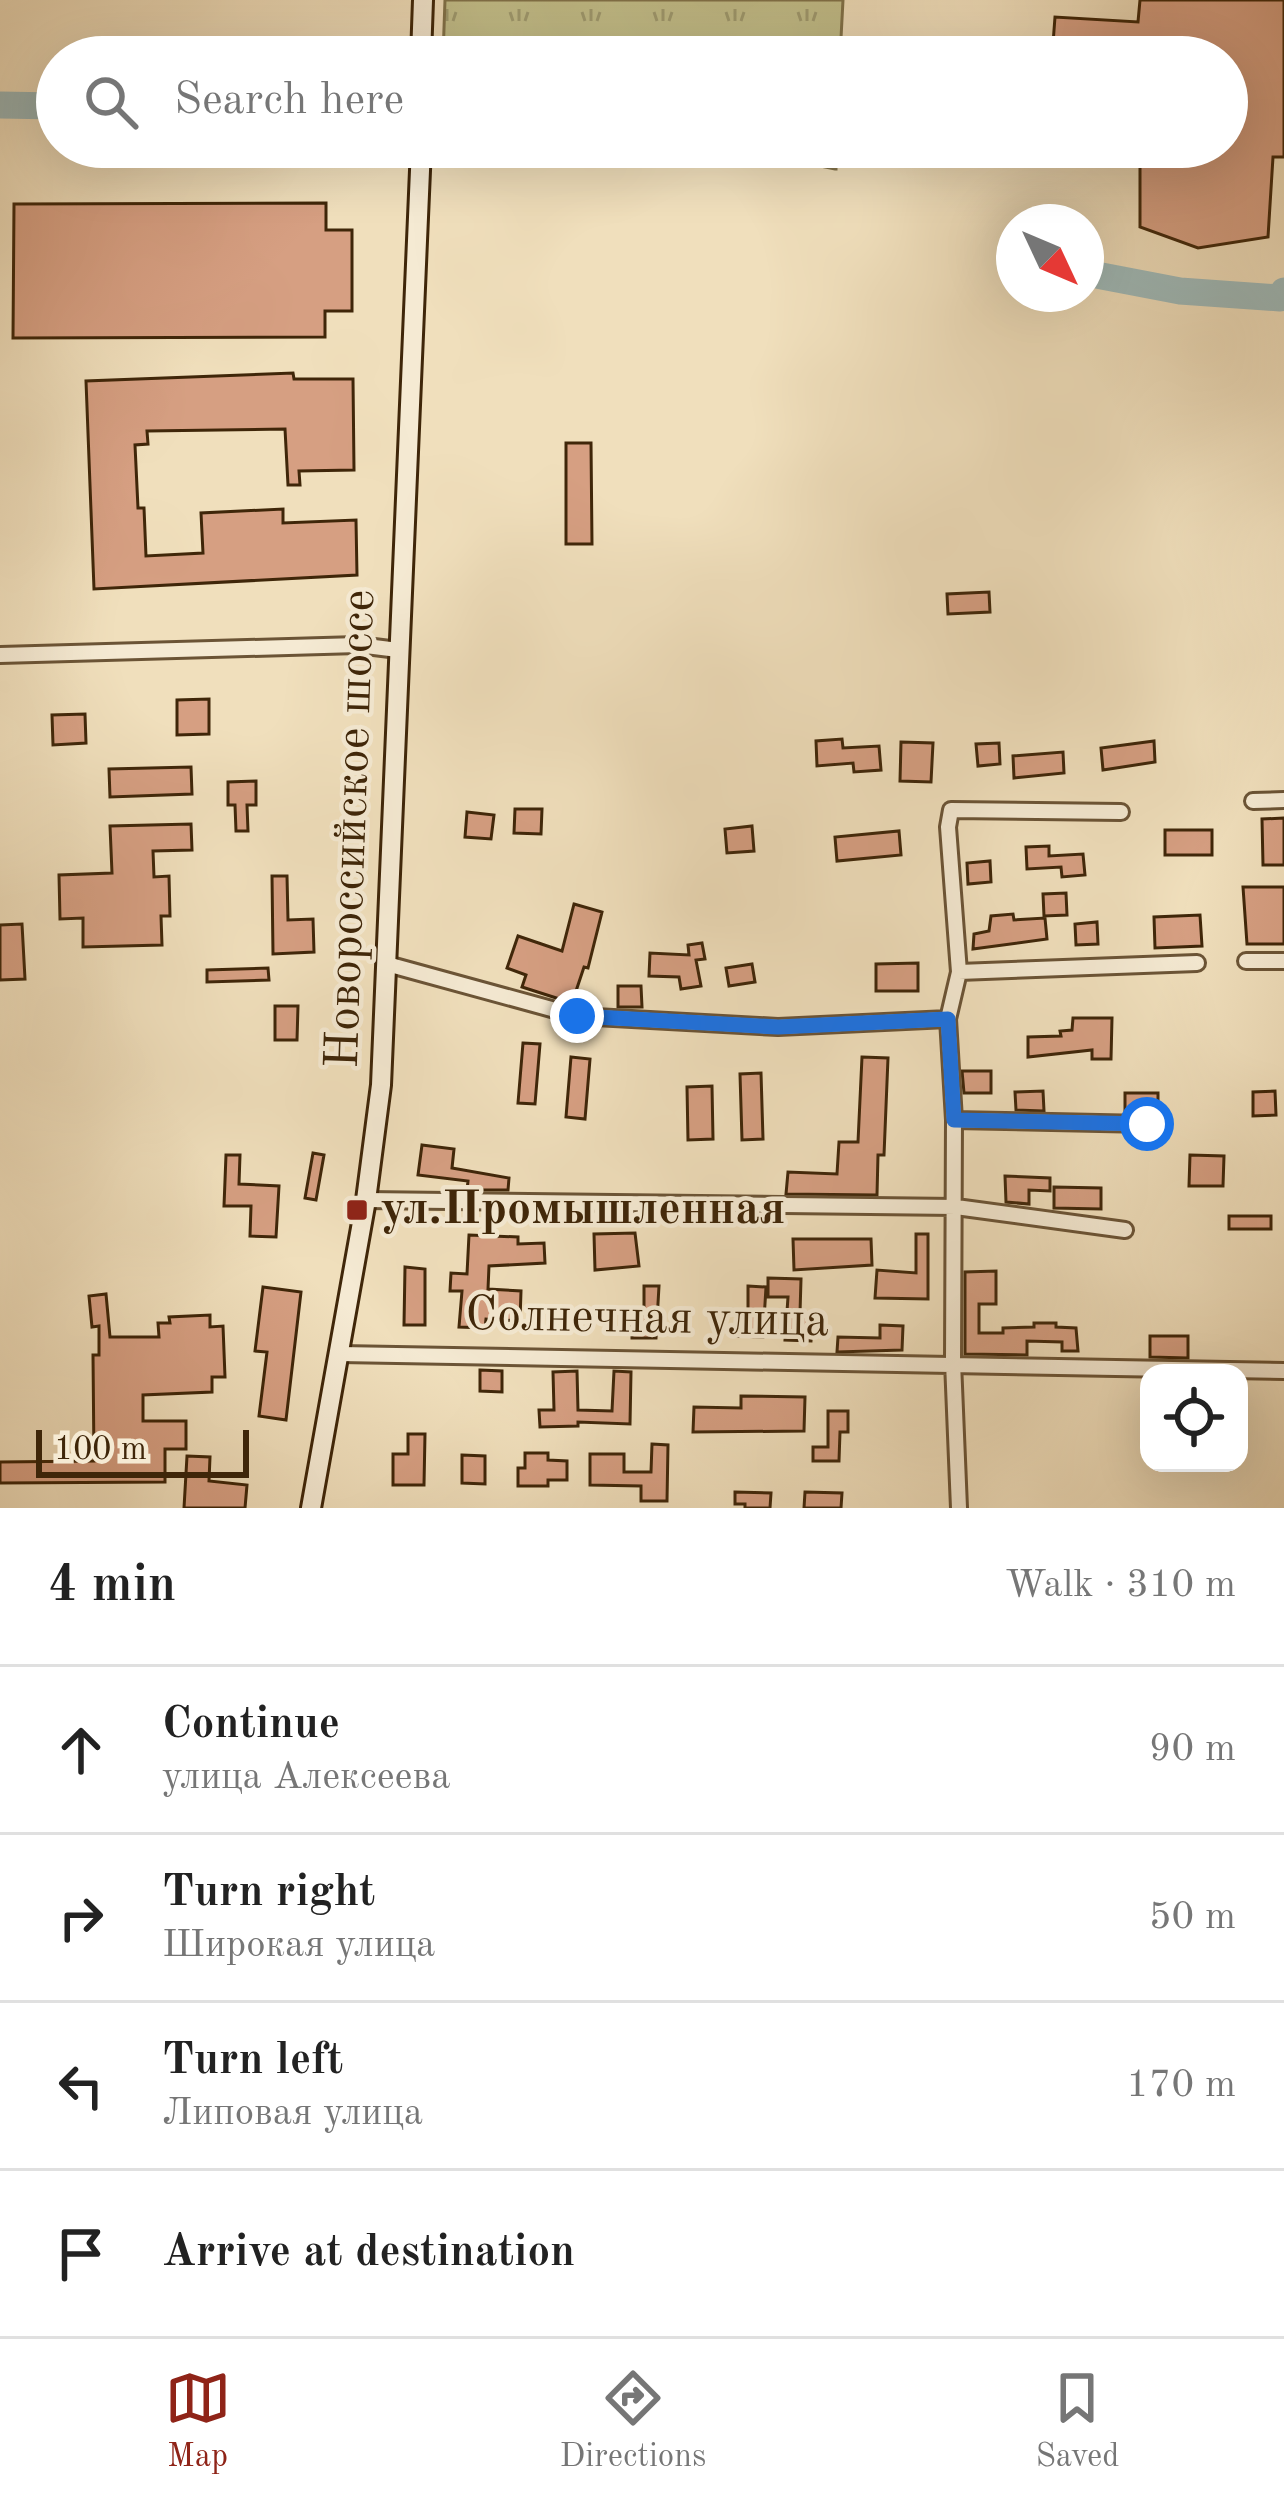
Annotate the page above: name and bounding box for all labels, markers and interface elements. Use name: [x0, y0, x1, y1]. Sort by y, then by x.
search box: [36, 36, 1248, 168]
icon: search: [78, 69, 144, 135]
text: Search here: [174, 79, 404, 124]
north arrow: [996, 204, 1104, 312]
street label: Новороссийское шоссе: [320, 589, 384, 1069]
route end: [550, 989, 604, 1043]
route start: [1120, 1097, 1174, 1151]
place label: ул.Промышленная: [381, 1186, 785, 1234]
marker: ул.Промышленная: [344, 1197, 370, 1223]
street label: Солнечная улица: [465, 1292, 829, 1346]
map controls: [1140, 1364, 1248, 1472]
button: locate: [1140, 1364, 1248, 1472]
scale bar: [36, 1424, 249, 1477]
text: 100 m: [54, 1434, 147, 1467]
text: 4 min: [48, 1561, 176, 1612]
text: Walk · 310 m: [1005, 1566, 1236, 1605]
text: Continue: [162, 1703, 340, 1748]
icon: ahead: [48, 1717, 114, 1783]
text: 90 m: [1149, 1730, 1236, 1769]
text: улица Алексеева: [162, 1758, 451, 1797]
text: Turn right: [162, 1871, 375, 1916]
icon: right: [48, 1885, 114, 1951]
text: 50 m: [1149, 1898, 1236, 1937]
text: Широкая улица: [162, 1926, 435, 1965]
text: Turn left: [162, 2039, 343, 2084]
icon: left: [48, 2053, 114, 2119]
text: 170 m: [1126, 2066, 1236, 2105]
text: Липовая улица: [162, 2094, 423, 2133]
icon: arrive: [48, 2221, 114, 2287]
text: Arrive at destination: [162, 2231, 575, 2276]
tab: Map: [165, 2365, 231, 2478]
tab: Directions: [560, 2365, 706, 2478]
tab: Saved: [1035, 2365, 1119, 2478]

